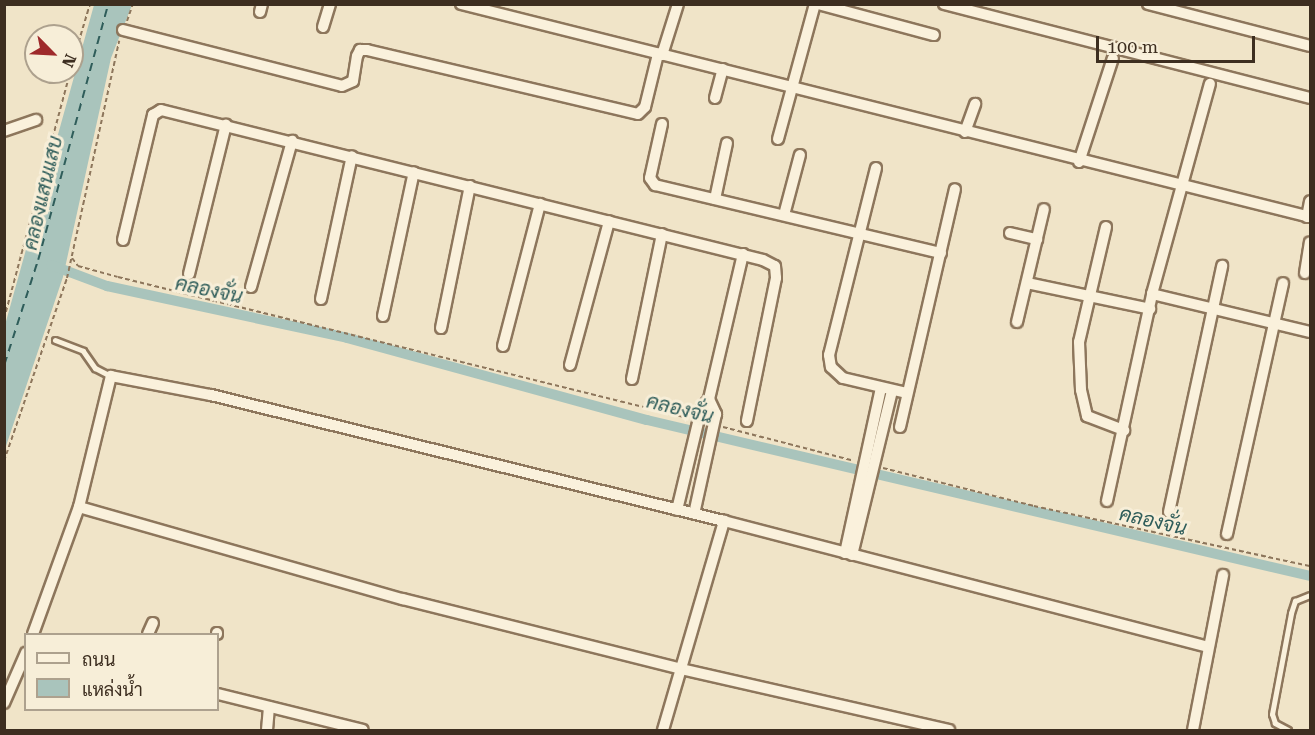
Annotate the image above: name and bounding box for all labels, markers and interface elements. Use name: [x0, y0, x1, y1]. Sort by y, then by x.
north arrow: [24, 24, 84, 84]
scale bar: [1099, 24, 1258, 62]
text: 100 m: [1107, 36, 1158, 57]
text: N: [58, 51, 80, 70]
water label: คลองแสนแสบ: [18, 134, 68, 252]
water label: คลองจั่น: [173, 271, 245, 309]
water label: คลองจั่น: [644, 389, 716, 429]
water label: คลองจั่น: [1117, 502, 1189, 540]
legend: [24, 633, 219, 711]
text: ถนน: [82, 649, 115, 670]
text: แหล่งน้ำ: [82, 679, 143, 700]

